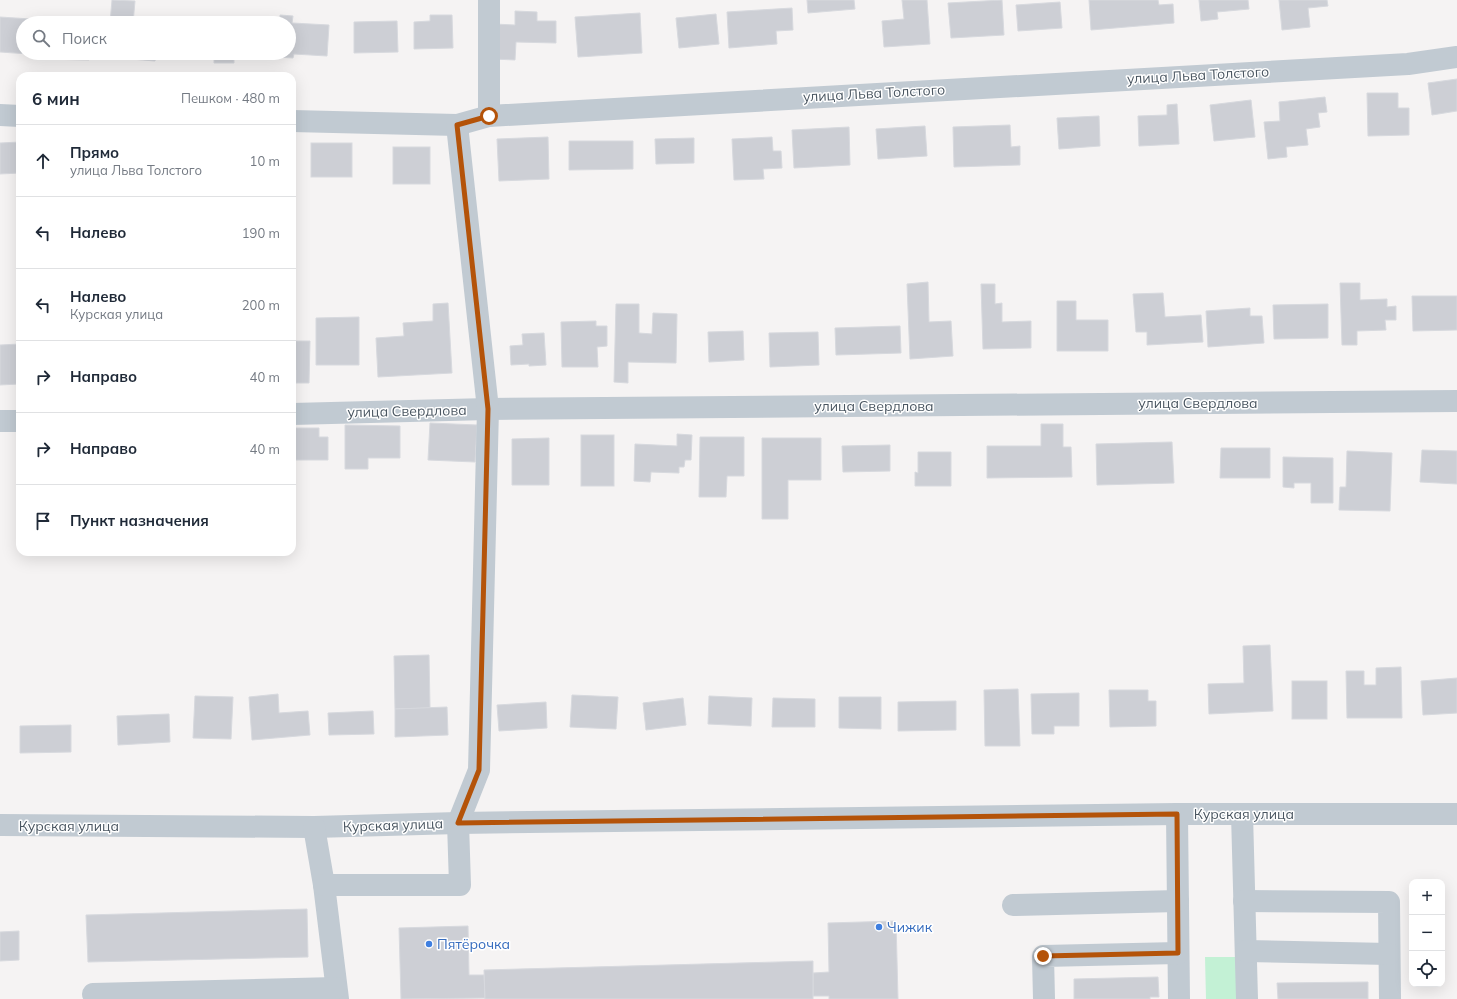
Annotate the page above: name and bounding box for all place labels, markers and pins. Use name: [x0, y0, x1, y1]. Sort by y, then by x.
place label: Чижик: [887, 918, 933, 936]
marker: Чижик: [874, 922, 884, 932]
place label: Пятёрочка: [437, 935, 510, 953]
marker: Пятёрочка: [424, 939, 434, 949]

